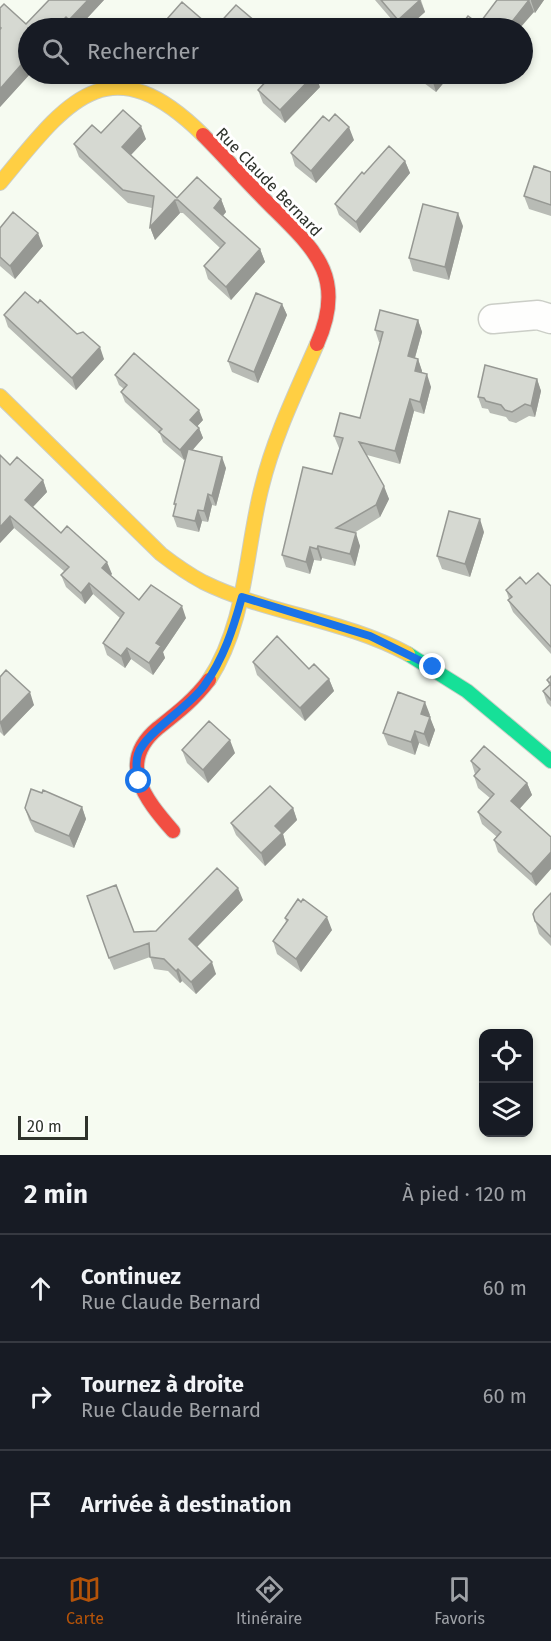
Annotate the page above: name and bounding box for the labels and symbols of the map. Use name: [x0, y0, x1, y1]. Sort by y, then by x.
street label: Rue Claude Bernard: [212, 124, 326, 240]
route end: [419, 653, 445, 679]
route start: [125, 767, 151, 793]
scale bar: [18, 1113, 88, 1140]

